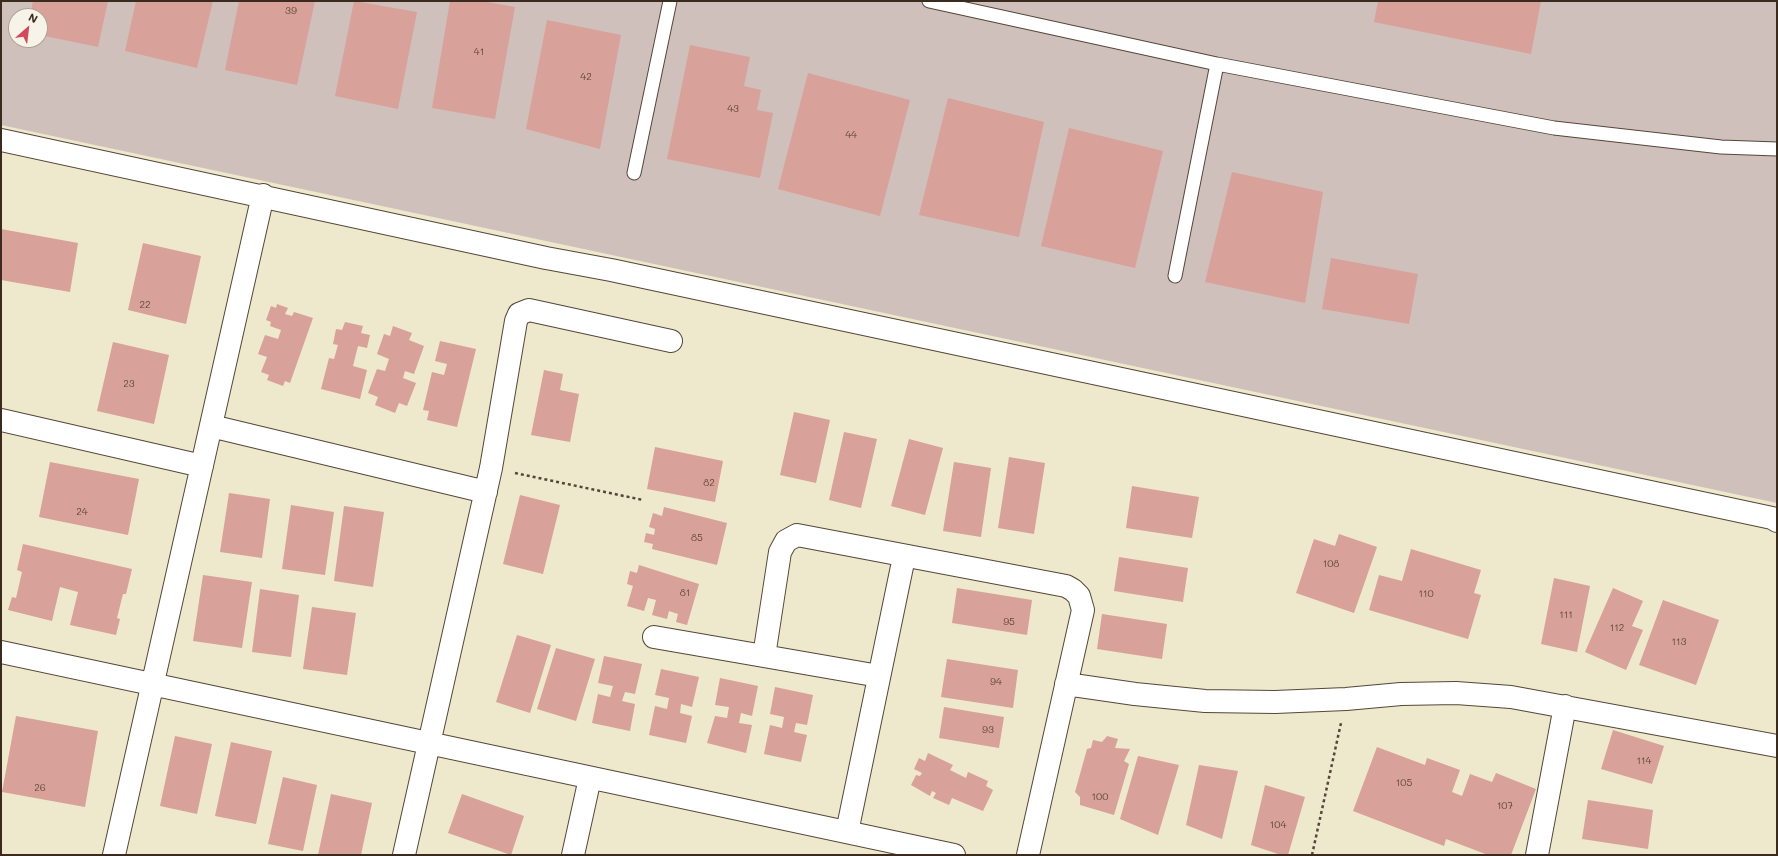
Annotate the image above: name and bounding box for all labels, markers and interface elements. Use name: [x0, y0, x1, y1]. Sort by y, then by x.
house number: 39: [285, 5, 297, 17]
north arrow: [8, 8, 48, 48]
text: N: [26, 9, 41, 26]
house number: 41: [474, 46, 484, 58]
house number: 42: [580, 71, 592, 83]
house number: 43: [727, 103, 739, 115]
house number: 44: [845, 129, 857, 141]
house number: 22: [139, 299, 151, 311]
house number: 23: [123, 378, 135, 390]
house number: 82: [703, 477, 715, 489]
house number: 24: [76, 506, 88, 518]
house number: 85: [691, 532, 703, 544]
house number: 108: [1323, 558, 1339, 570]
house number: 81: [680, 587, 690, 599]
house number: 110: [1418, 588, 1434, 600]
house number: 111: [1559, 609, 1573, 621]
house number: 95: [1003, 616, 1015, 628]
house number: 112: [1610, 622, 1624, 634]
house number: 113: [1672, 636, 1686, 648]
house number: 94: [990, 676, 1002, 688]
house number: 93: [982, 724, 994, 736]
house number: 114: [1637, 755, 1651, 767]
house number: 105: [1396, 777, 1412, 789]
house number: 26: [34, 782, 46, 794]
house number: 100: [1092, 791, 1108, 803]
house number: 107: [1497, 800, 1513, 812]
house number: 104: [1270, 819, 1286, 831]

